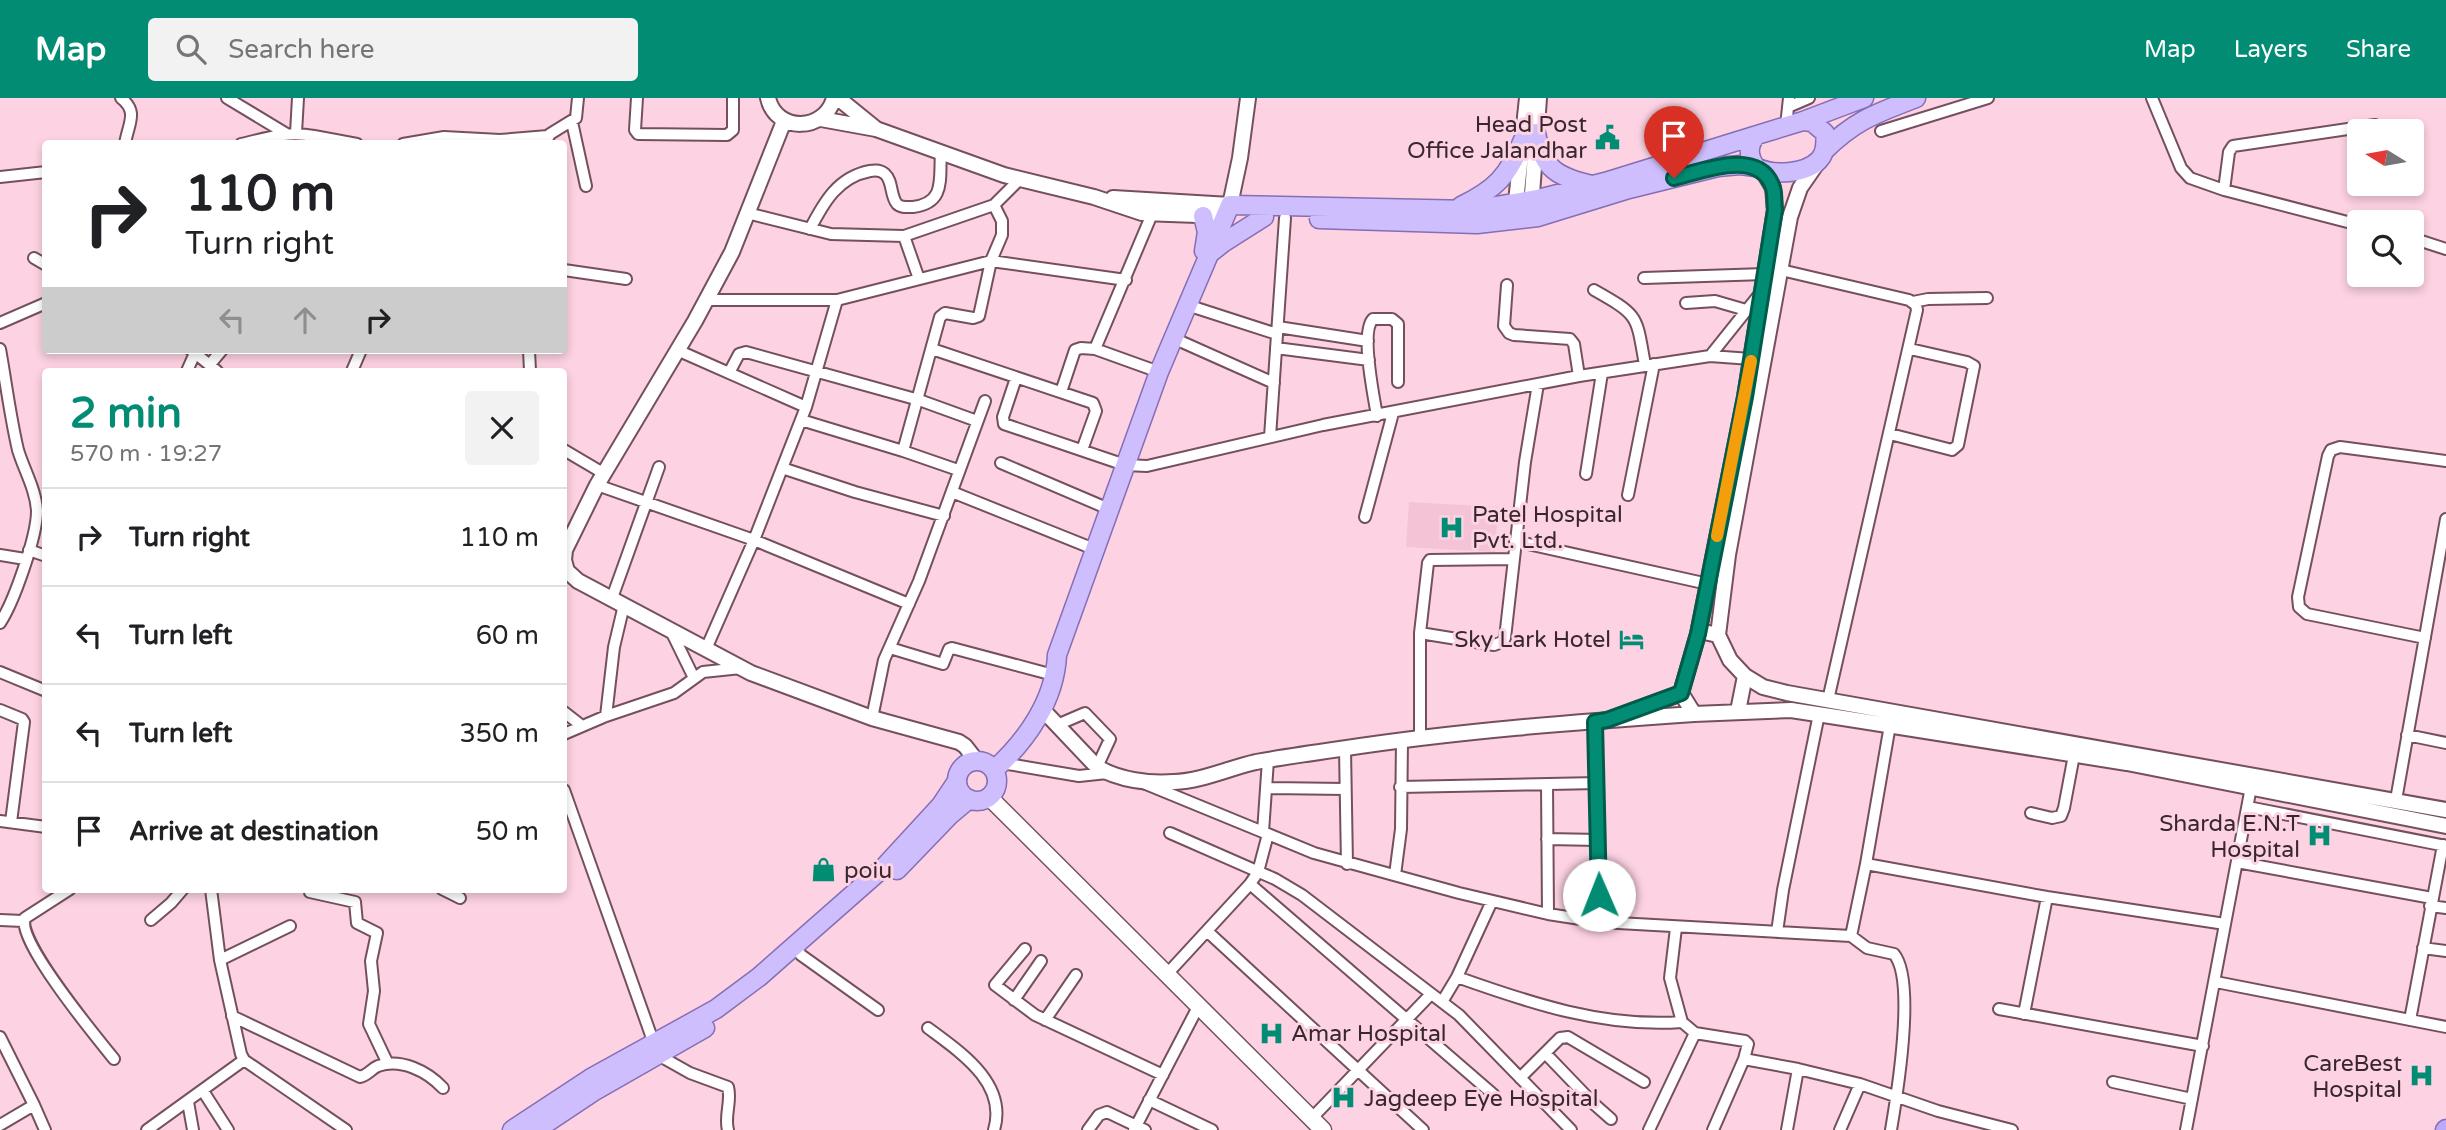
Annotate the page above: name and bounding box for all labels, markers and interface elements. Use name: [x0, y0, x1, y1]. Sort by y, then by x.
search box: [148, 18, 638, 81]
text: Map: [35, 30, 106, 69]
icon: search: [172, 30, 210, 68]
text: Search here: [228, 34, 374, 65]
text: Map: [2144, 35, 2196, 64]
text: Layers: [2234, 35, 2308, 64]
text: Share: [2346, 35, 2411, 64]
pin: [1644, 106, 1704, 178]
place label: Head Post Office Jalandhar: [1407, 111, 1587, 165]
icon: arrive: [1655, 117, 1693, 155]
north arrow: [2347, 119, 2424, 196]
map controls: [2347, 119, 2424, 287]
public building icon: Head Post Office Jalandhar: [1593, 123, 1621, 151]
text: 110 m: [185, 165, 335, 224]
icon: right: [70, 168, 161, 259]
button: search: [2347, 210, 2424, 287]
text: Turn right: [185, 225, 334, 263]
icon: left: [213, 301, 251, 339]
icon: ahead: [286, 301, 324, 339]
icon: right: [359, 301, 397, 339]
text: 2 min: [70, 388, 182, 439]
button: close: [465, 391, 539, 465]
text: 570 m · 19:27: [70, 440, 222, 468]
place label: Patel Hospital Pvt. Ltd.: [1472, 501, 1623, 555]
hospital icon: Patel Hospital Pvt. Ltd.: [1438, 513, 1466, 541]
icon: right: [70, 518, 108, 556]
text: Turn right: [129, 522, 250, 553]
text: 110 m: [459, 522, 539, 553]
icon: left: [70, 616, 108, 654]
text: Turn left: [129, 620, 232, 651]
text: 60 m: [476, 620, 539, 651]
hotel icon: Sky Lark Hotel: [1617, 625, 1645, 653]
place label: Sky Lark Hotel: [1454, 626, 1611, 654]
icon: left: [70, 714, 108, 752]
text: Turn left: [129, 718, 232, 749]
text: 350 m: [459, 718, 539, 749]
place label: Sharda E.N.T Hospital: [2159, 810, 2300, 864]
icon: arrive: [70, 812, 108, 850]
text: Arrive at destination: [129, 816, 379, 847]
text: 50 m: [476, 816, 539, 847]
hospital icon: Sharda E.N.T Hospital: [2306, 822, 2334, 850]
shop icon: poiu: [810, 856, 838, 884]
place label: poiu: [844, 857, 892, 885]
position arrow: [1562, 858, 1636, 932]
hospital icon: Amar Hospital: [1257, 1019, 1285, 1047]
place label: Amar Hospital: [1291, 1020, 1447, 1048]
place label: CareBest Hospital: [2303, 1050, 2402, 1104]
hospital icon: CareBest Hospital: [2408, 1062, 2436, 1090]
hospital icon: Jagdeep Eye Hospital: [1330, 1084, 1358, 1112]
place label: Jagdeep Eye Hospital: [1364, 1085, 1598, 1113]

